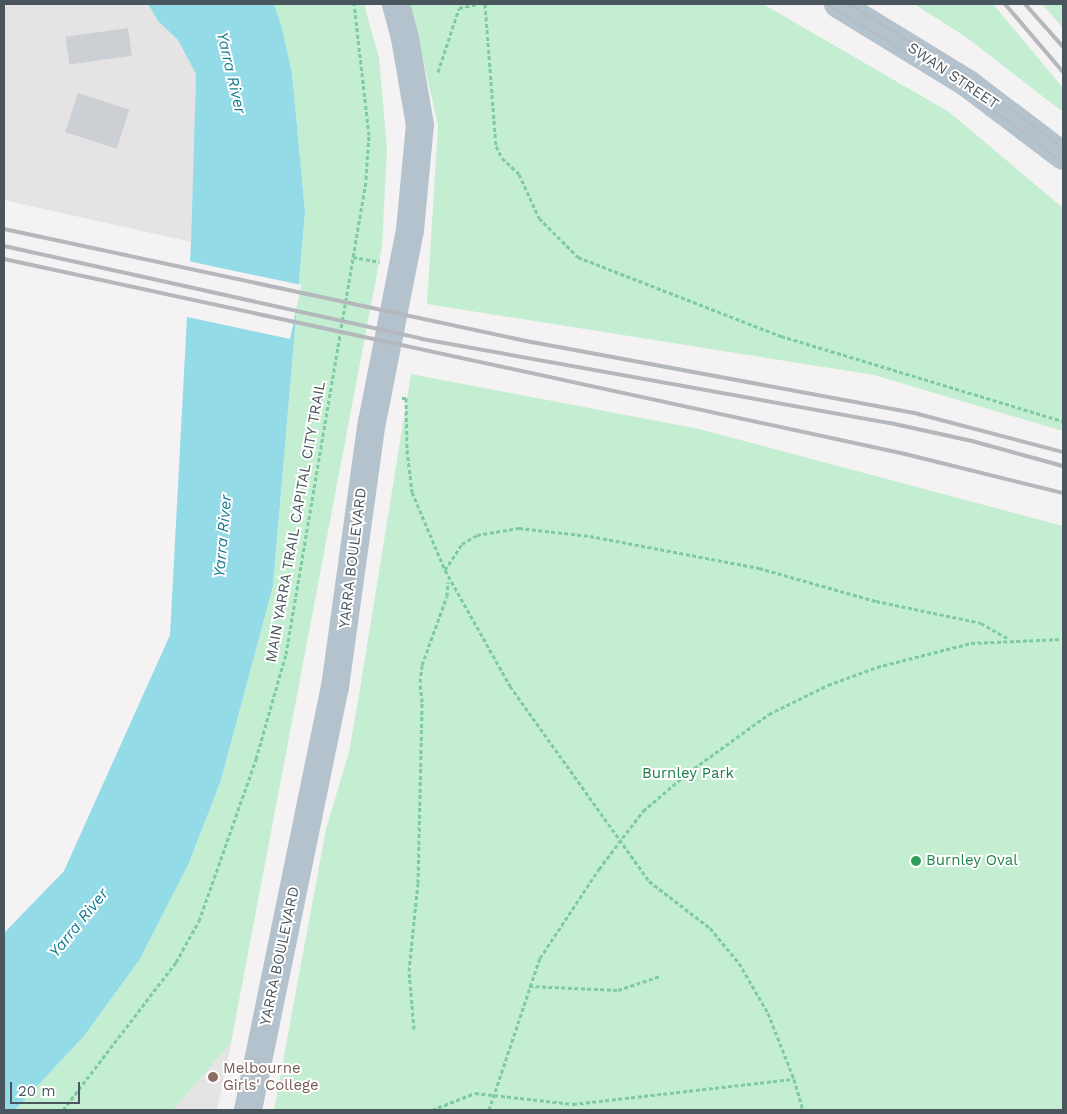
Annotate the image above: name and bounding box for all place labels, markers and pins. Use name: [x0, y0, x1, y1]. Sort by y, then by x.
place label: Burnley Oval: [926, 852, 1018, 870]
marker: Burnley Oval: [910, 855, 922, 867]
place label: Melbourne Girls' College: [223, 1059, 319, 1094]
marker: Melbourne Girls' College: [207, 1071, 219, 1083]

